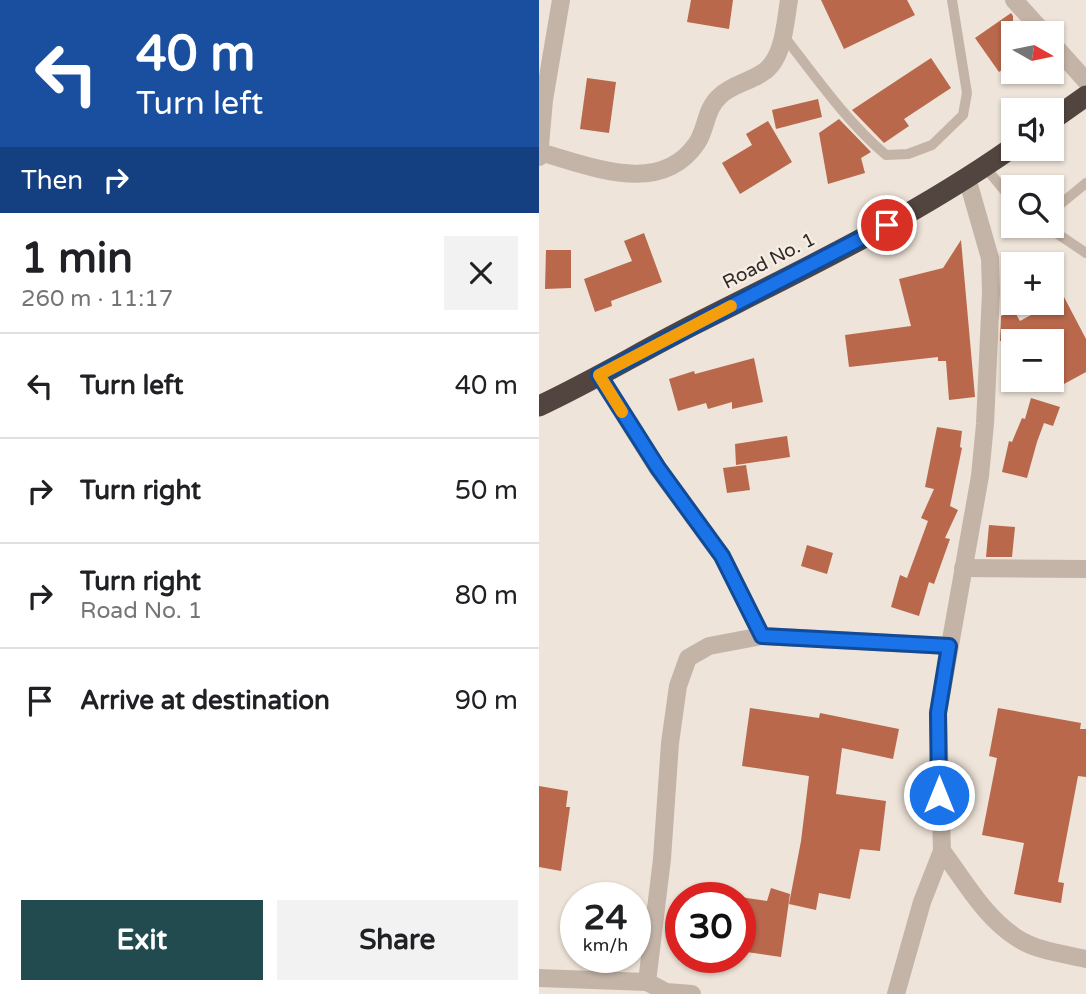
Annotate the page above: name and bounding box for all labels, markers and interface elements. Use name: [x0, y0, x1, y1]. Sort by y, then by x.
north arrow: [1001, 21, 1064, 84]
map controls: [1001, 21, 1064, 392]
text: 40 m: [136, 25, 255, 84]
icon: left: [21, 28, 112, 119]
text: Turn left: [136, 85, 263, 123]
button: sound: [1001, 98, 1064, 161]
icon: right: [97, 161, 135, 199]
text: Then: [21, 165, 83, 196]
button: search: [1001, 175, 1064, 238]
pin: [857, 195, 917, 255]
icon: arrive: [868, 206, 906, 244]
street label: Road No. 1: [719, 228, 819, 294]
text: 1 min: [21, 233, 133, 284]
button: close: [444, 236, 518, 310]
button: +: [1001, 252, 1064, 315]
text: 260 m · 11:17: [21, 285, 173, 313]
button: −: [1001, 329, 1064, 392]
icon: left: [21, 367, 59, 405]
text: Turn left: [80, 370, 183, 401]
text: 40 m: [455, 370, 518, 401]
icon: right: [21, 472, 59, 510]
text: Turn right: [80, 475, 201, 506]
text: 50 m: [455, 475, 518, 506]
text: Turn right: [80, 566, 201, 597]
icon: right: [21, 577, 59, 615]
text: 80 m: [455, 580, 518, 611]
text: Road No. 1: [80, 597, 202, 625]
icon: arrive: [21, 682, 59, 720]
text: Arrive at destination: [80, 685, 330, 716]
text: 90 m: [455, 685, 518, 716]
position arrow: [902, 758, 976, 832]
speed limit sign: 30: [665, 882, 756, 973]
text: 24: [584, 897, 627, 939]
button: Exit: [21, 900, 263, 980]
button: Share: [277, 900, 518, 980]
text: km/h: [583, 934, 628, 956]

